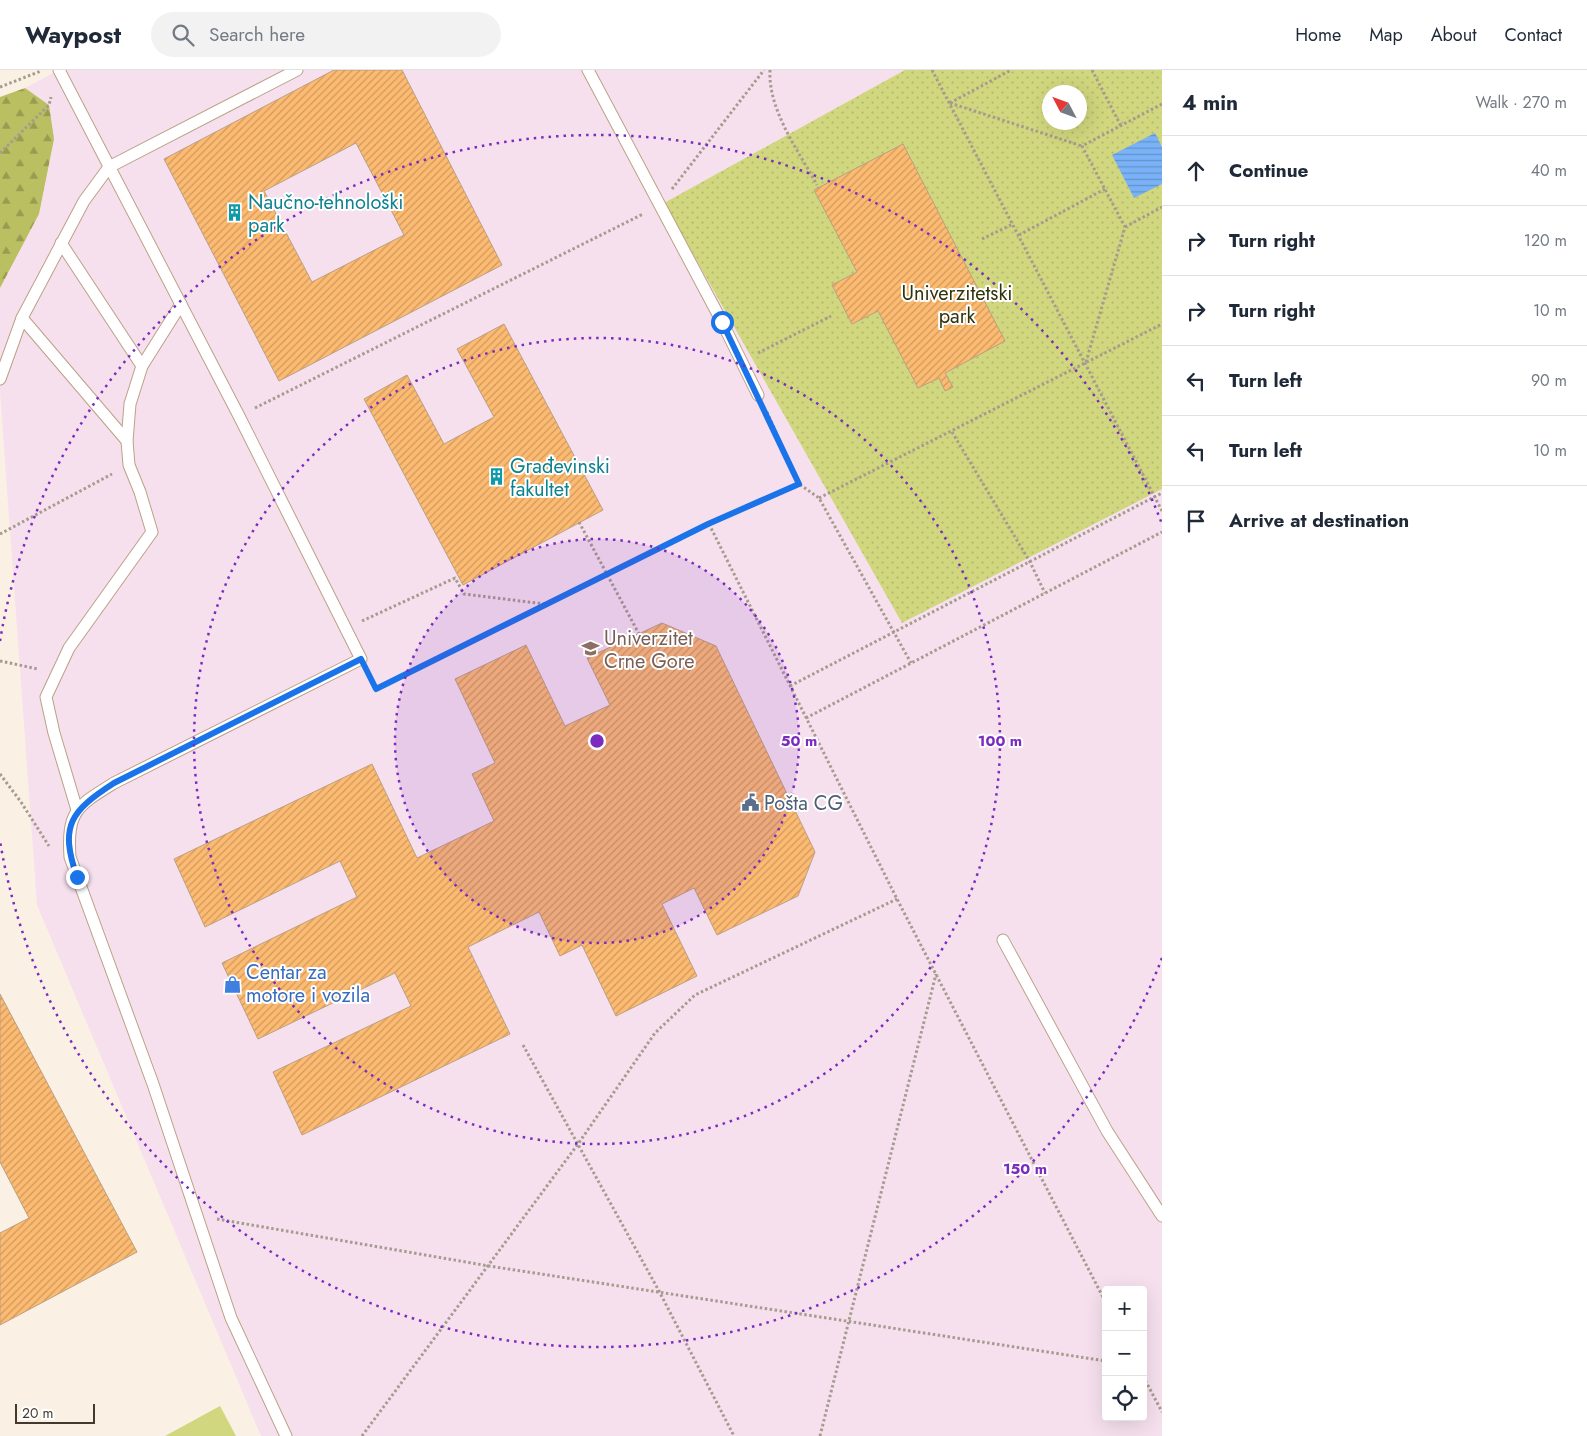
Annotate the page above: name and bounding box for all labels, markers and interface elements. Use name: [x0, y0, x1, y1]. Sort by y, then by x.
search box: [151, 12, 501, 57]
text: Waypost: [25, 17, 121, 52]
icon: search: [169, 21, 197, 49]
text: Search here: [209, 21, 305, 48]
text: Home: [1295, 22, 1341, 48]
text: Map: [1369, 22, 1403, 48]
text: About: [1431, 22, 1476, 48]
text: Contact: [1504, 22, 1562, 48]
north arrow: [1042, 85, 1087, 130]
text: 4 min: [1182, 88, 1238, 118]
text: Walk · 270 m: [1476, 91, 1567, 114]
icon: ahead: [1182, 157, 1210, 185]
text: Continue: [1229, 157, 1308, 184]
text: 40 m: [1531, 159, 1567, 182]
place label: Naučno-tehnološki park: [248, 188, 403, 240]
building icon: Naučno-tehnološki park: [224, 203, 244, 223]
icon: right: [1182, 227, 1210, 255]
text: Turn right: [1229, 227, 1315, 254]
text: 120 m: [1524, 229, 1567, 252]
park label: Univerzitetski park: [902, 279, 1012, 331]
icon: right: [1182, 297, 1210, 325]
text: Turn right: [1229, 297, 1315, 324]
text: 10 m: [1533, 299, 1567, 322]
route start: [711, 311, 734, 334]
icon: left: [1182, 367, 1210, 395]
text: Turn left: [1229, 367, 1302, 394]
text: 90 m: [1531, 369, 1567, 392]
icon: left: [1182, 437, 1210, 465]
text: Turn left: [1229, 437, 1302, 464]
text: 10 m: [1533, 439, 1567, 462]
place label: Građevinski fakultet: [510, 452, 610, 504]
building icon: Građevinski fakultet: [486, 467, 506, 487]
icon: arrive: [1182, 507, 1210, 535]
text: Arrive at destination: [1229, 507, 1409, 534]
place label: Univerzitet Crne Gore: [604, 624, 695, 676]
school or university icon: Univerzitet Crne Gore: [580, 639, 600, 659]
text: 50 m: [781, 730, 817, 752]
text: 100 m: [978, 730, 1022, 752]
centre of rings: [588, 732, 606, 750]
place label: Pošta CG: [764, 789, 843, 818]
public building icon: Pošta CG: [740, 793, 760, 813]
route end: [66, 866, 89, 889]
place label: Centar za motore i vozila: [246, 958, 370, 1010]
shop icon: Centar za motore i vozila: [222, 974, 242, 994]
text: 150 m: [1003, 1158, 1047, 1180]
map controls: [1102, 1286, 1147, 1421]
button: +: [1102, 1286, 1147, 1331]
button: −: [1102, 1331, 1147, 1376]
button: locate: [1102, 1376, 1147, 1421]
scale bar: [15, 1401, 95, 1424]
text: 20 m: [22, 1403, 54, 1423]

